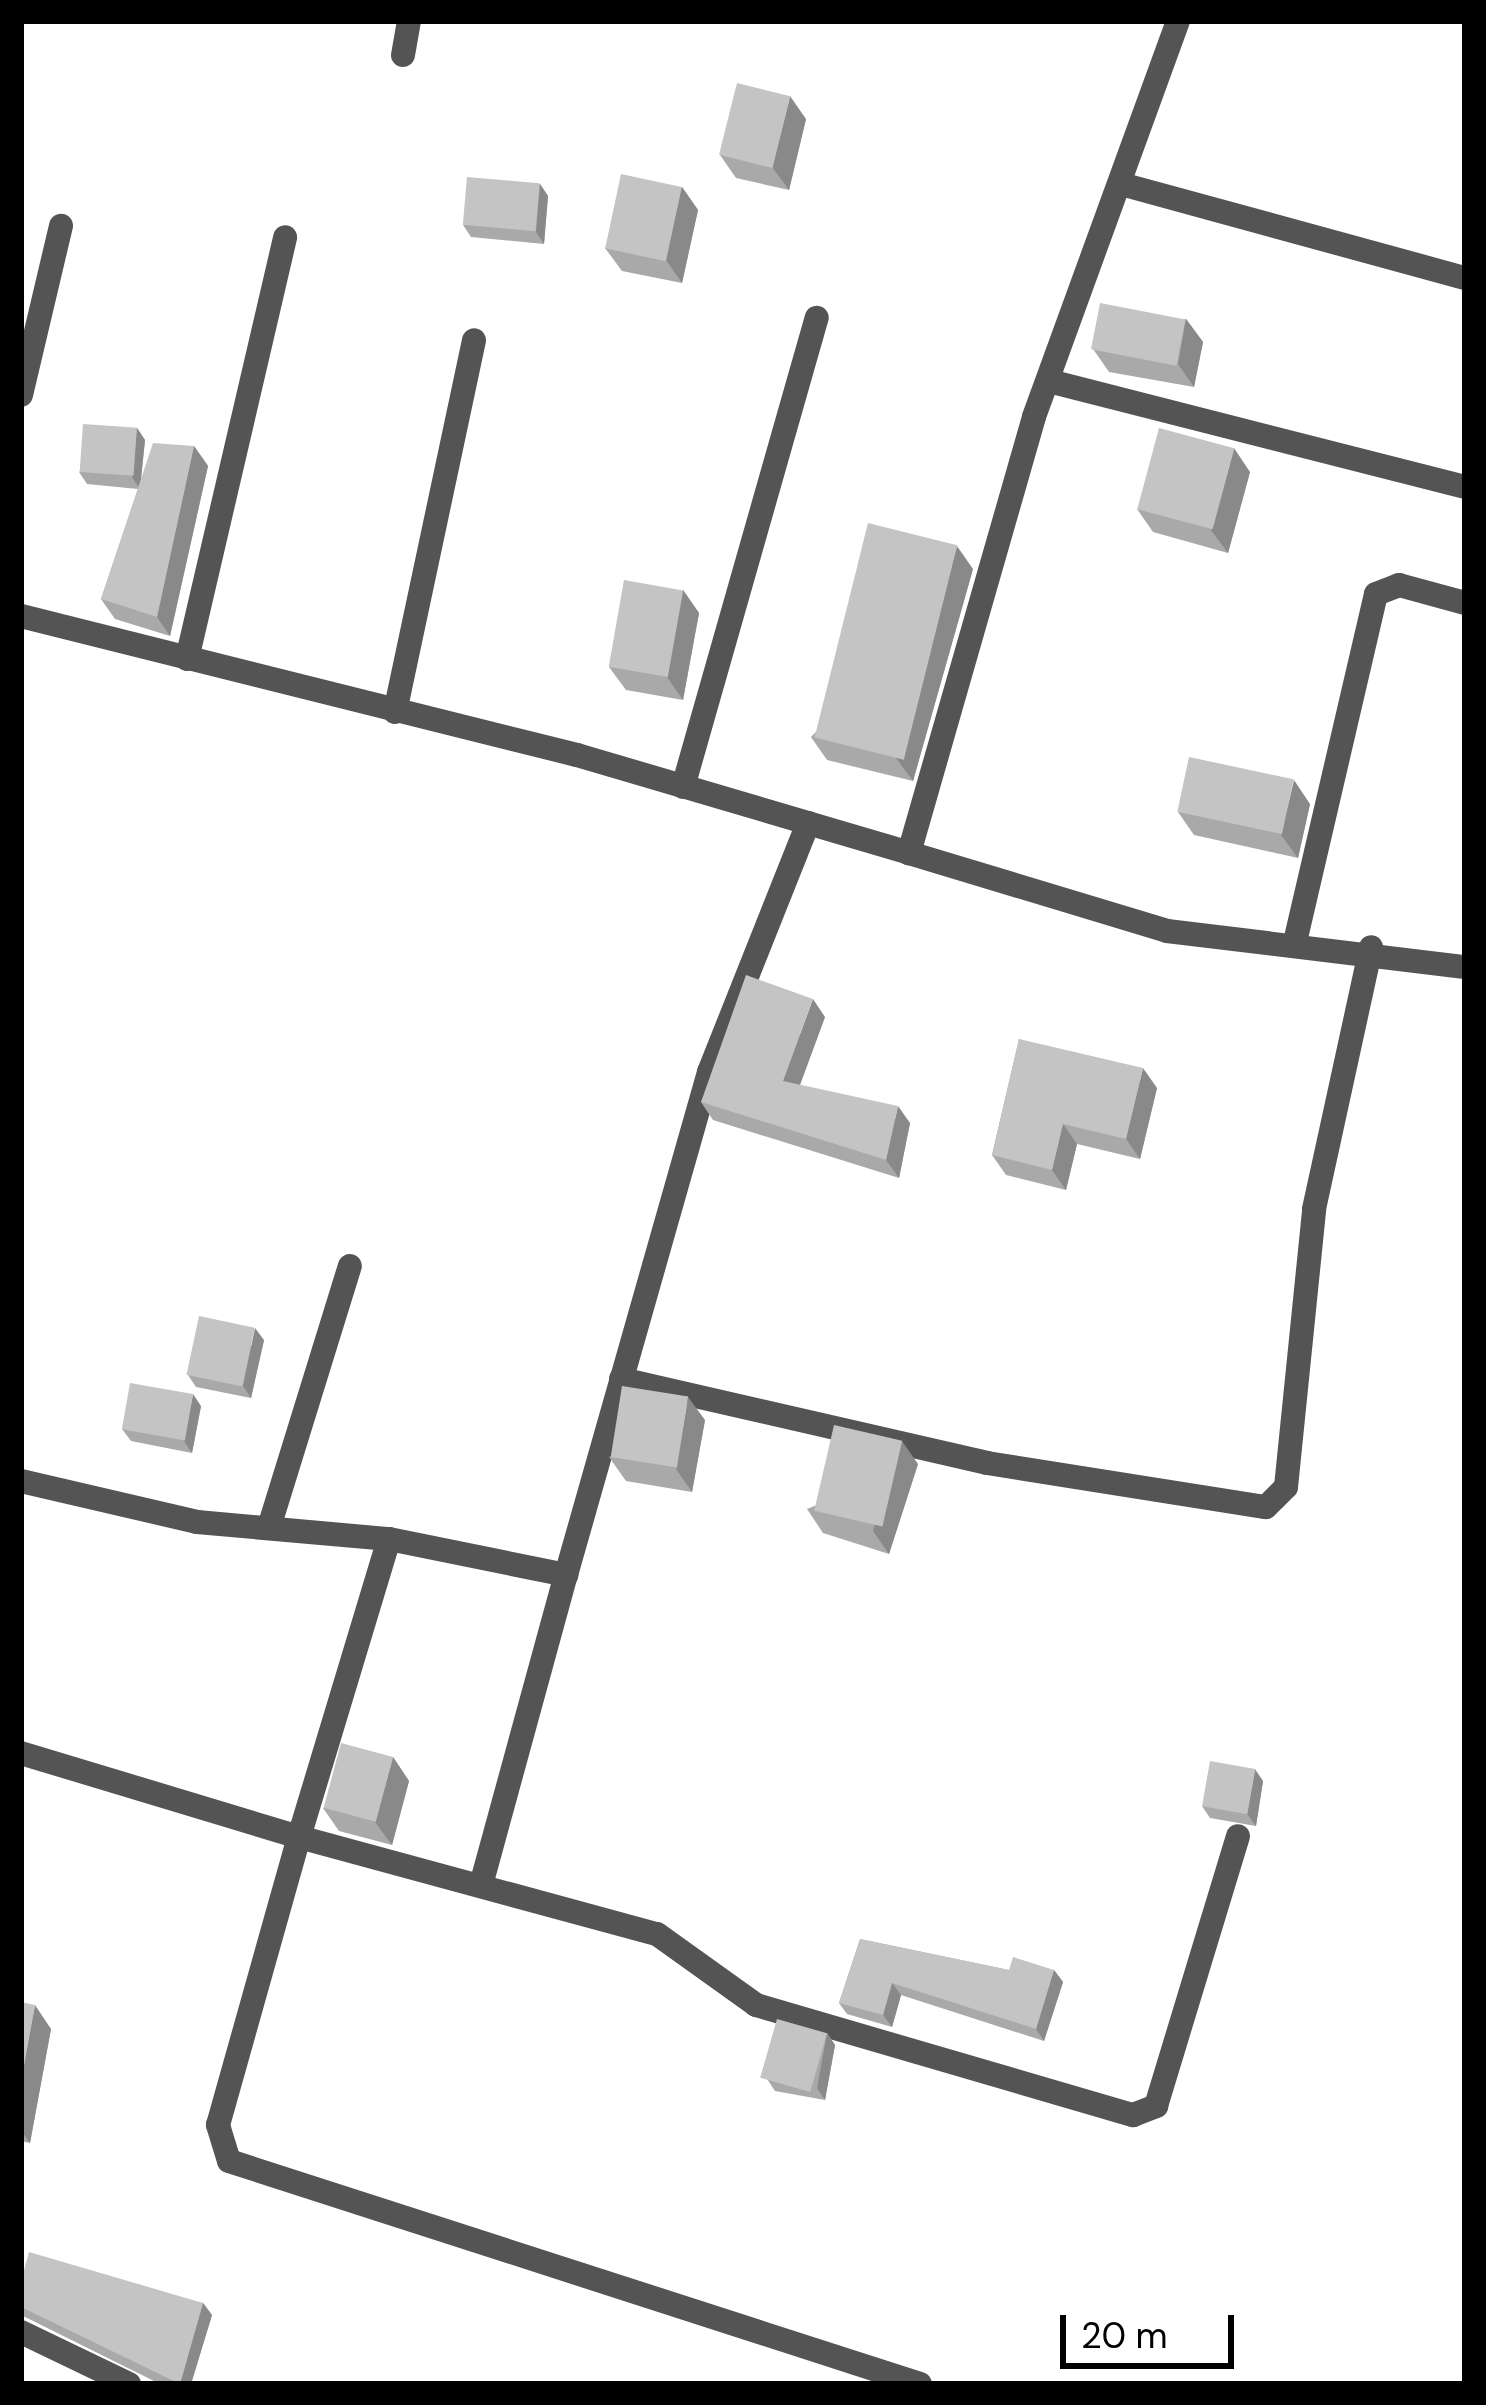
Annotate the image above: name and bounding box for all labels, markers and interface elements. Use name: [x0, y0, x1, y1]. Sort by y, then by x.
scale bar: [1066, 2291, 1240, 2365]
text: 20 m: [1081, 2312, 1168, 2359]

